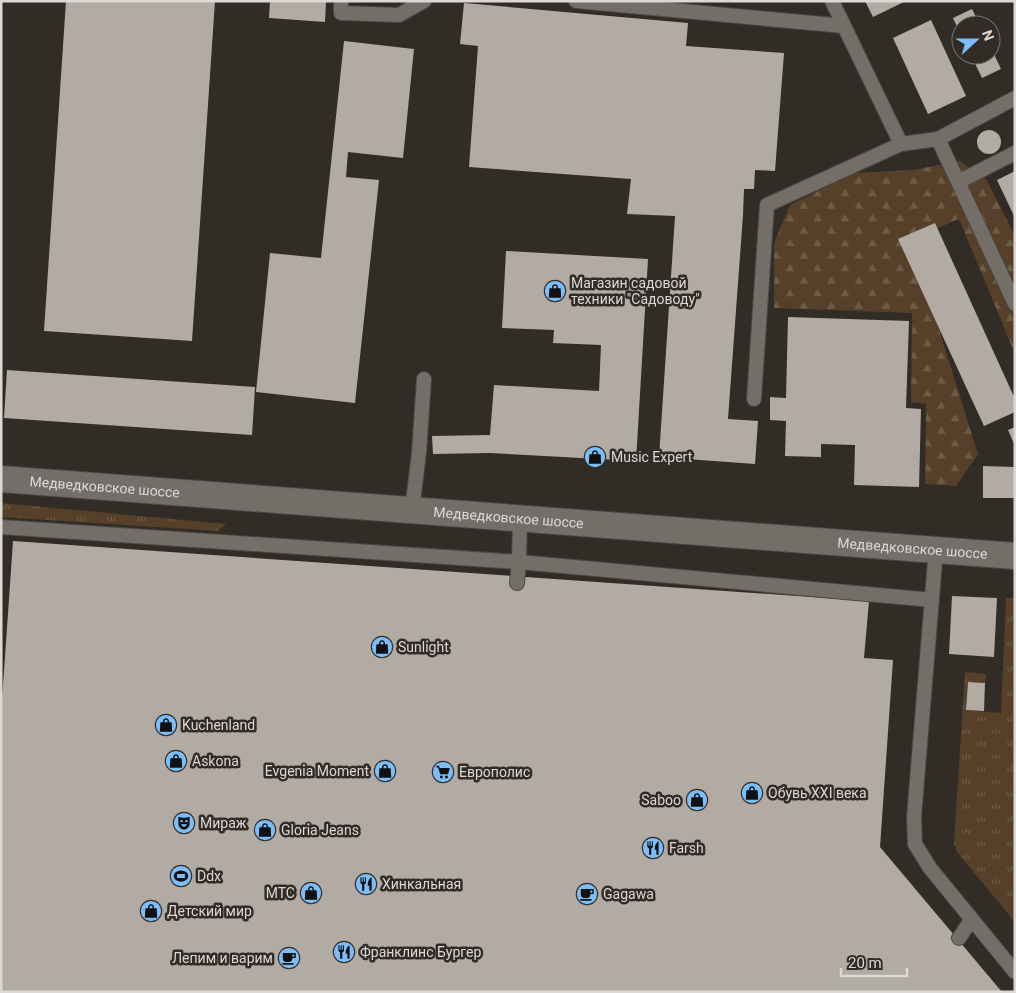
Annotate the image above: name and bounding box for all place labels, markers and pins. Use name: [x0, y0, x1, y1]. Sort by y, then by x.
place label: Магазин садовой техники "Садоводу": [571, 275, 700, 307]
shop icon: Магазин садовой техники "Садоводу": [543, 279, 567, 303]
shop icon: Music Expert: [583, 445, 607, 469]
place label: Music Expert: [611, 449, 693, 465]
shop icon: Sunlight: [370, 635, 394, 659]
place label: Sunlight: [398, 639, 449, 655]
shop icon: Kuchenland: [154, 713, 178, 737]
place label: Kuchenland: [182, 717, 255, 733]
shop icon: Askona: [164, 749, 188, 773]
place label: Askona: [192, 753, 239, 769]
shop icon: Evgenia Moment: [373, 759, 397, 783]
supermarket icon: Европолис: [431, 760, 455, 784]
place label: Evgenia Moment: [265, 763, 369, 779]
place label: Европолис: [459, 764, 530, 780]
shop icon: Обувь XXI века: [740, 781, 764, 805]
place label: Обувь XXI века: [768, 785, 867, 801]
shop icon: Saboo: [685, 788, 709, 812]
place label: Saboo: [641, 792, 681, 808]
theatre icon: Мираж: [172, 811, 196, 835]
place label: Мираж: [200, 815, 247, 831]
shop icon: Gloria Jeans: [253, 818, 277, 842]
place label: Gloria Jeans: [281, 822, 359, 838]
restaurant icon: Farsh: [641, 836, 665, 860]
place label: Farsh: [669, 840, 704, 856]
sports icon: Ddx: [169, 864, 193, 888]
place label: Ddx: [197, 868, 221, 884]
restaurant icon: Хинкальная: [354, 872, 378, 896]
place label: Хинкальная: [382, 876, 461, 892]
shop icon: МТС: [299, 881, 323, 905]
cafe icon: Gagawa: [575, 882, 599, 906]
place label: МТС: [266, 885, 295, 901]
place label: Gagawa: [603, 886, 654, 902]
shop icon: Детский мир: [139, 899, 163, 923]
place label: Детский мир: [167, 903, 252, 919]
restaurant icon: Франклинс Бургер: [332, 940, 356, 964]
place label: Франклинс Бургер: [360, 944, 481, 960]
cafe icon: Лепим и варим: [277, 946, 301, 970]
place label: Лепим и варим: [172, 950, 273, 966]

